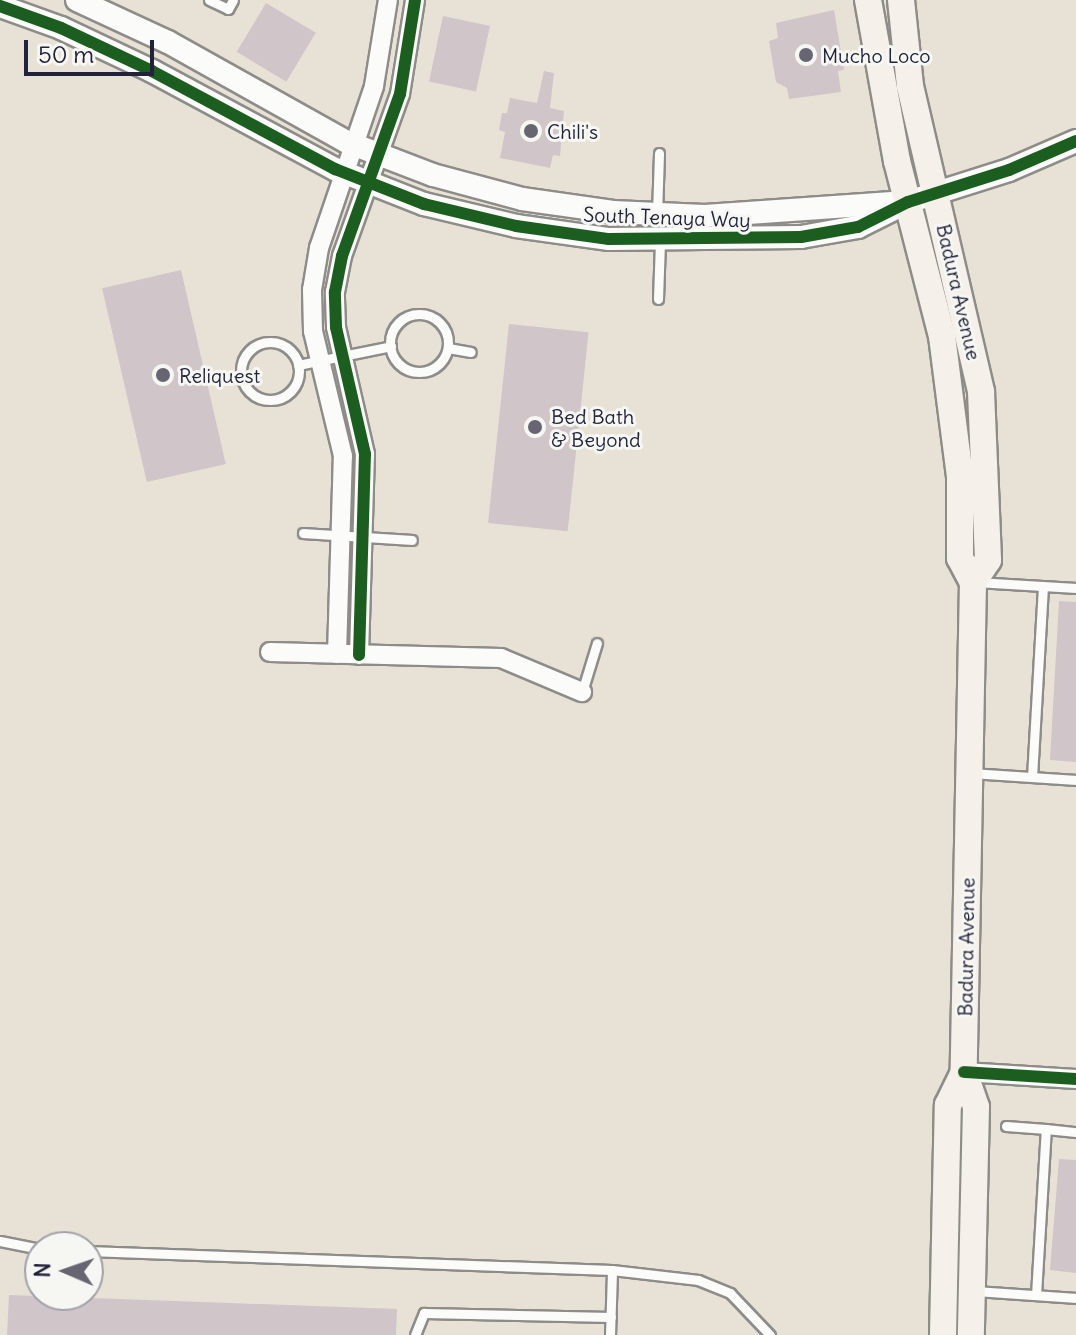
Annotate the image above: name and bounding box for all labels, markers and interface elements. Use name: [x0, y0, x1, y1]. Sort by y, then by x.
scale bar: [28, 24, 158, 74]
text: 50 m: [38, 39, 94, 69]
place label: Mucho Loco: [822, 43, 931, 67]
marker: Mucho Loco: [797, 46, 815, 64]
place label: Chili's: [547, 119, 598, 143]
marker: Chili's: [522, 122, 540, 140]
street label: South Tenaya Way: [583, 202, 751, 232]
street label: Badura Avenue: [932, 222, 986, 362]
place label: Reliquest: [179, 363, 260, 387]
marker: Reliquest: [154, 366, 172, 384]
place label: Bed Bath & Beyond: [551, 404, 641, 451]
marker: Bed Bath & Beyond: [526, 418, 544, 436]
street label: Badura Avenue: [953, 877, 979, 1017]
north arrow: [24, 1231, 104, 1311]
text: N: [28, 1262, 56, 1278]

